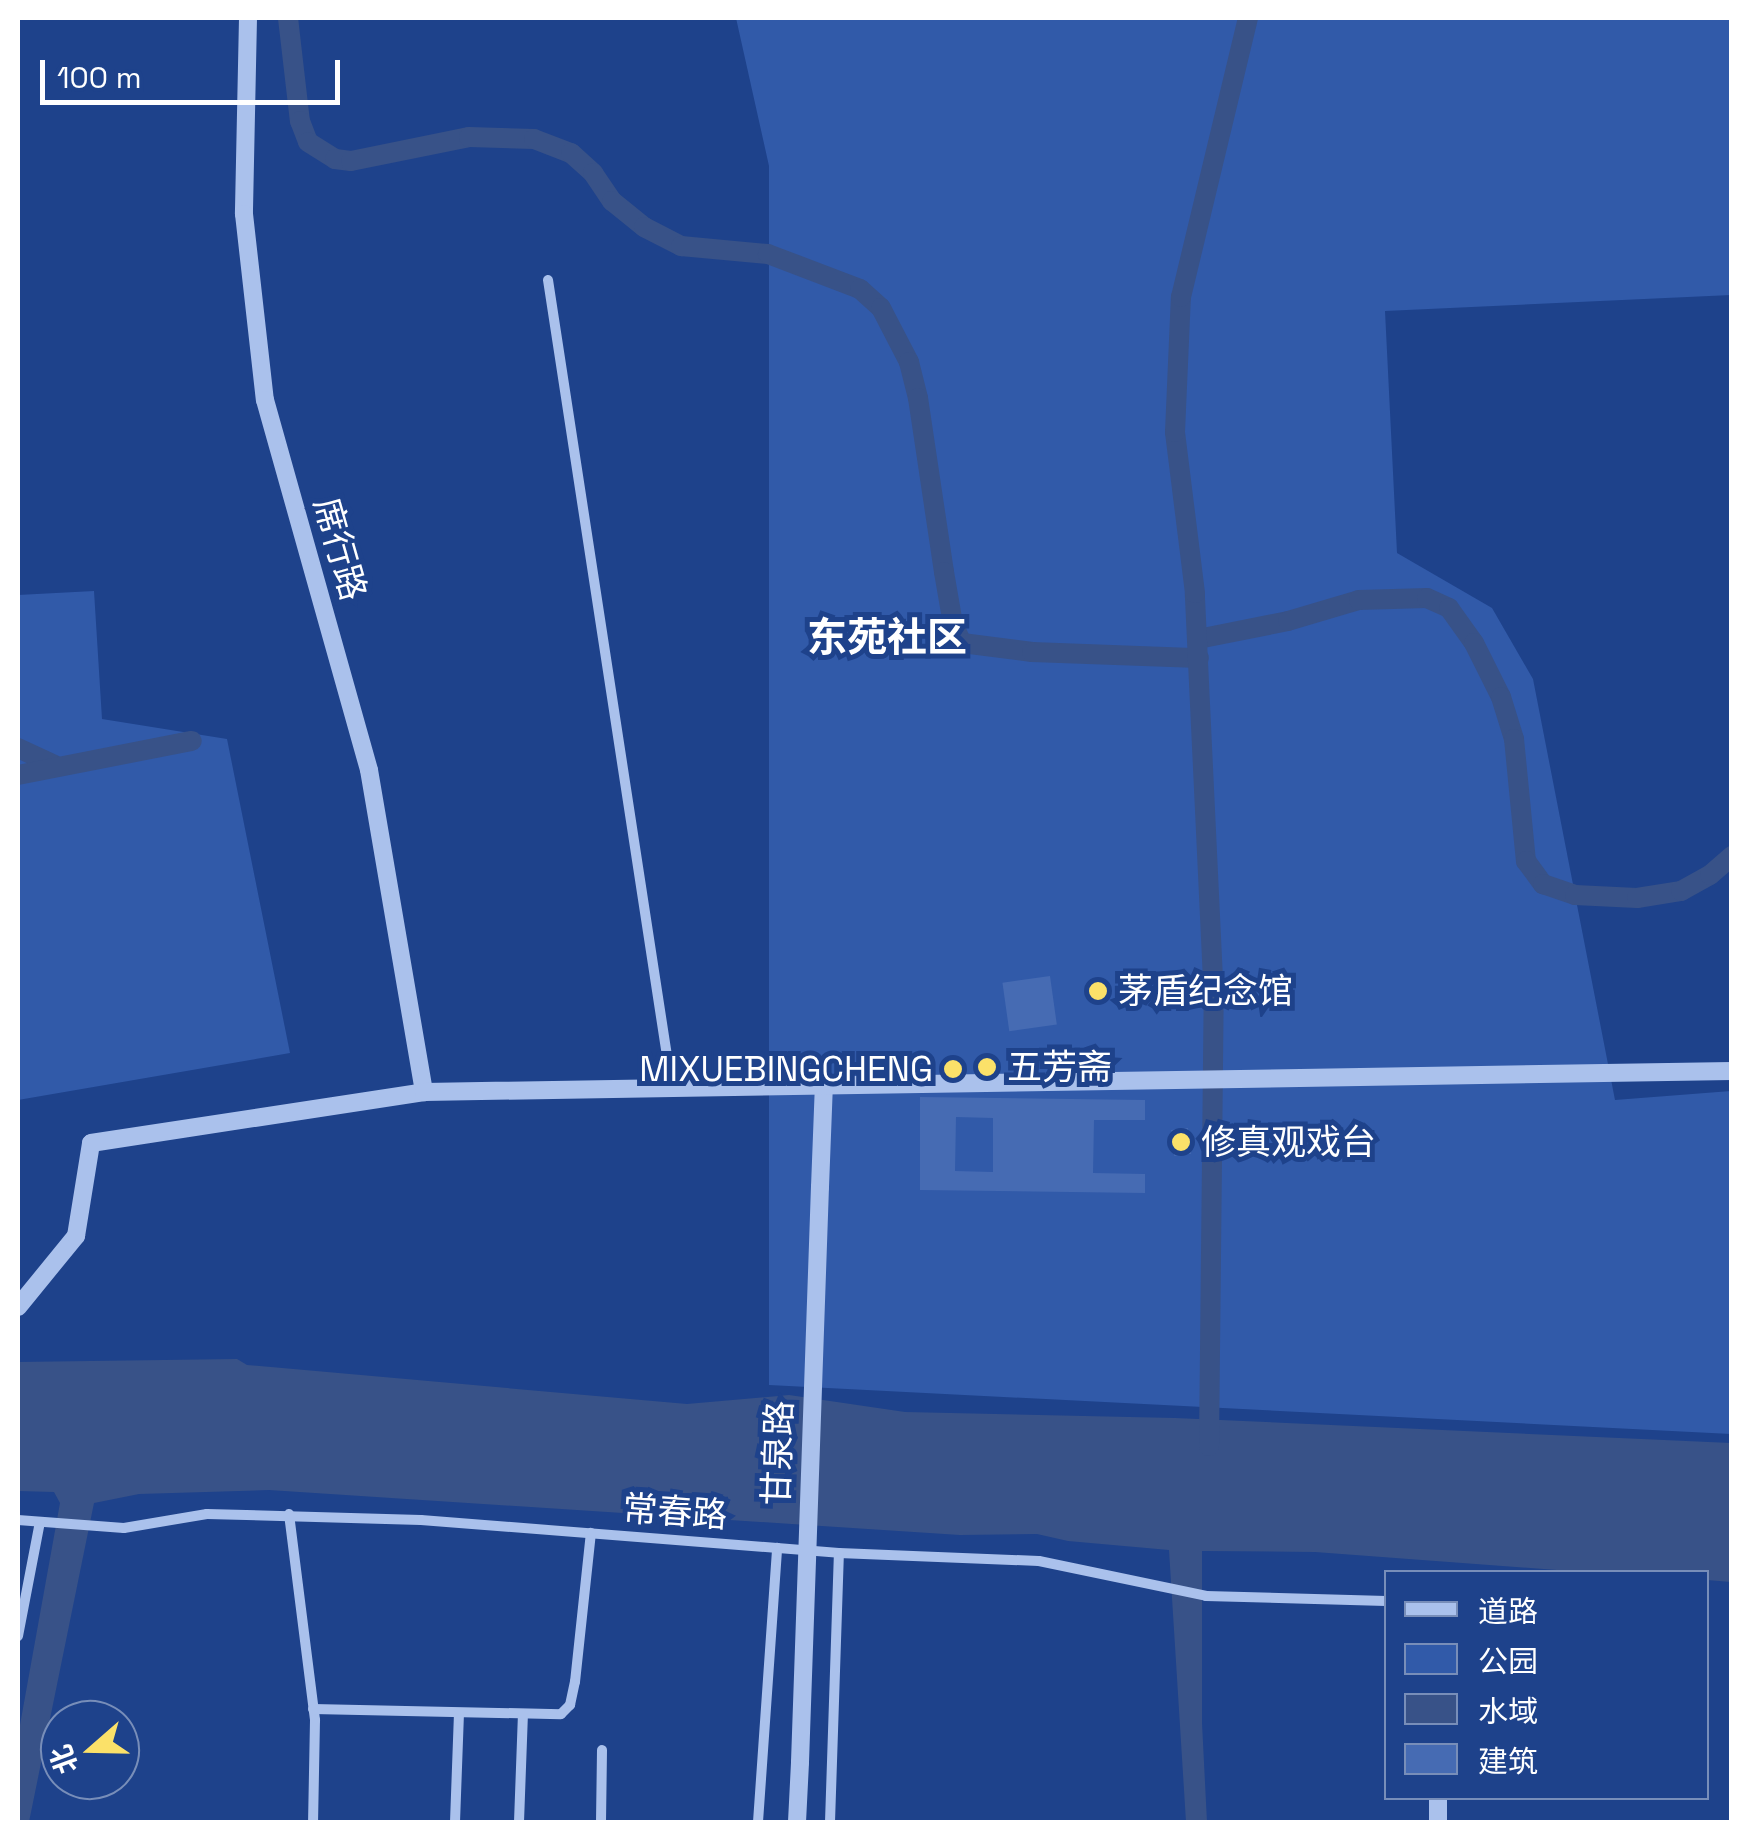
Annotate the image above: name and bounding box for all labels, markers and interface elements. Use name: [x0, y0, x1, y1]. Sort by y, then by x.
scale bar: [45, 40, 345, 102]
text: 100 m: [57, 58, 142, 97]
street label: 席行路: [305, 493, 375, 605]
district label: 东苑社区: [807, 614, 967, 662]
place label: 茅盾纪念馆: [1118, 970, 1293, 1012]
marker: 茅盾纪念馆: [1087, 980, 1109, 1002]
place label: 五芳斋: [1007, 1046, 1112, 1088]
place label: MIXUEBINGCHENG: [639, 1048, 933, 1090]
marker: 五芳斋: [976, 1056, 998, 1078]
marker: MIXUEBINGCHENG: [942, 1058, 964, 1080]
place label: 修真观戏台: [1201, 1121, 1376, 1163]
marker: 修真观戏台: [1170, 1131, 1192, 1153]
street label: 甘泉路: [755, 1400, 801, 1506]
street label: 常春路: [621, 1487, 729, 1537]
legend: [1384, 1570, 1709, 1800]
text: 道路: [1478, 1592, 1538, 1631]
text: 公园: [1478, 1642, 1538, 1681]
text: 水域: [1478, 1692, 1538, 1731]
north arrow: [40, 1700, 140, 1800]
text: 北: [42, 1740, 85, 1779]
text: 建筑: [1478, 1742, 1538, 1781]

